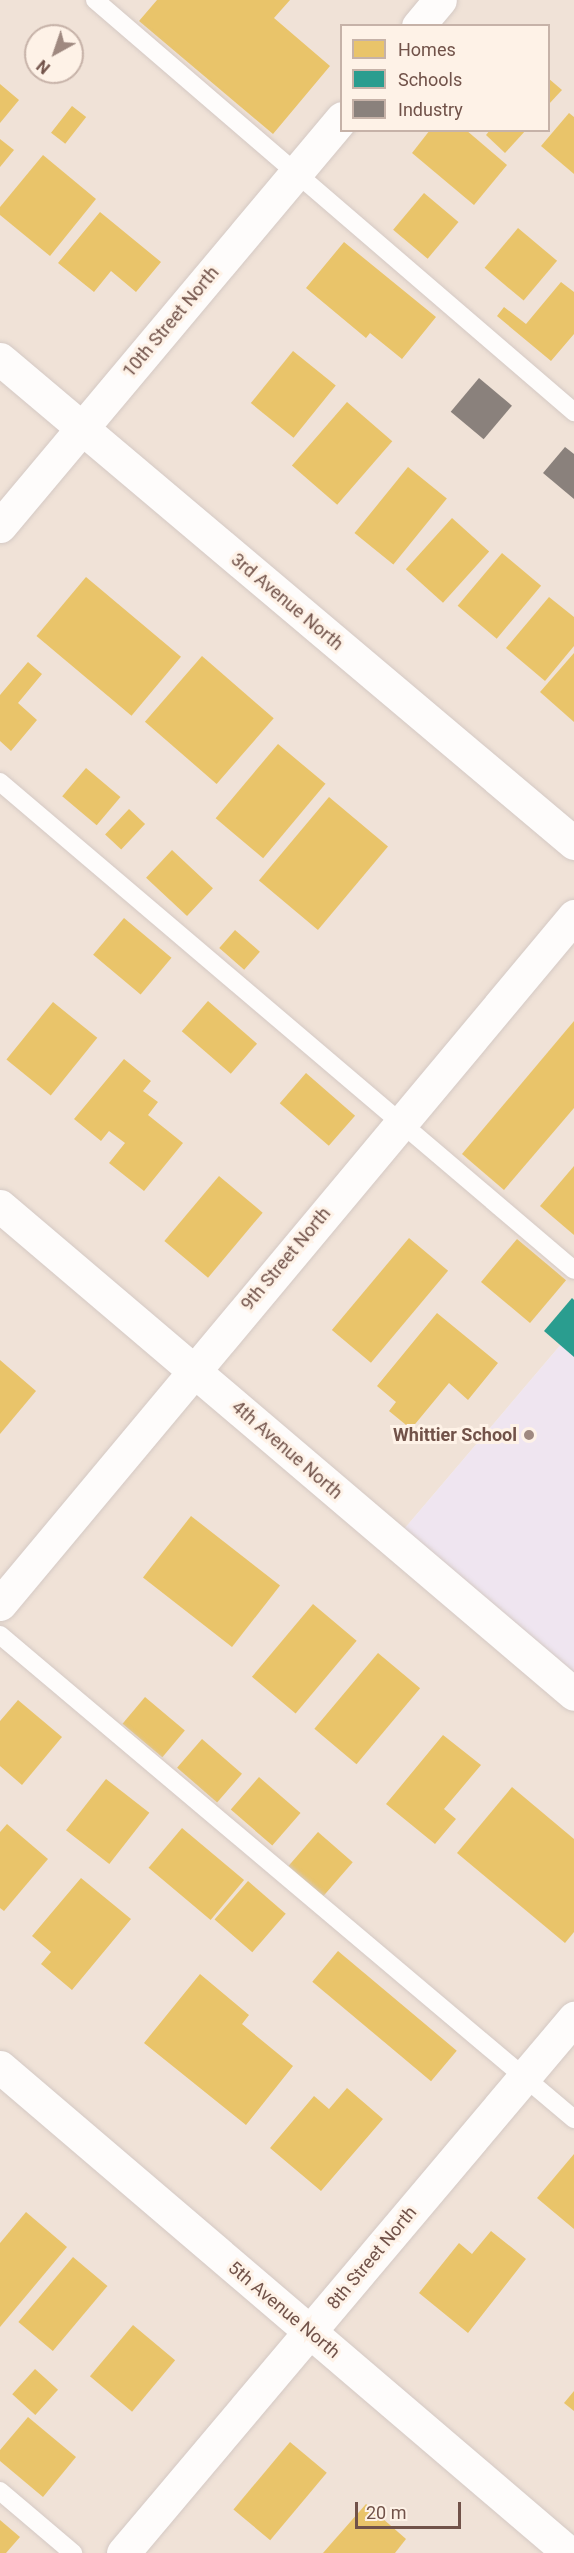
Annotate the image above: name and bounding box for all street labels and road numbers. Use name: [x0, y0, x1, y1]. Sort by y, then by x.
street label: 10th Street North: [118, 262, 224, 382]
street label: 3rd Avenue North: [227, 549, 347, 655]
street label: 9th Street North: [237, 1203, 335, 1315]
street label: 4th Avenue North: [227, 1396, 347, 1504]
street label: 8th Street North: [323, 2202, 421, 2314]
street label: 5th Avenue North: [224, 2257, 344, 2363]

